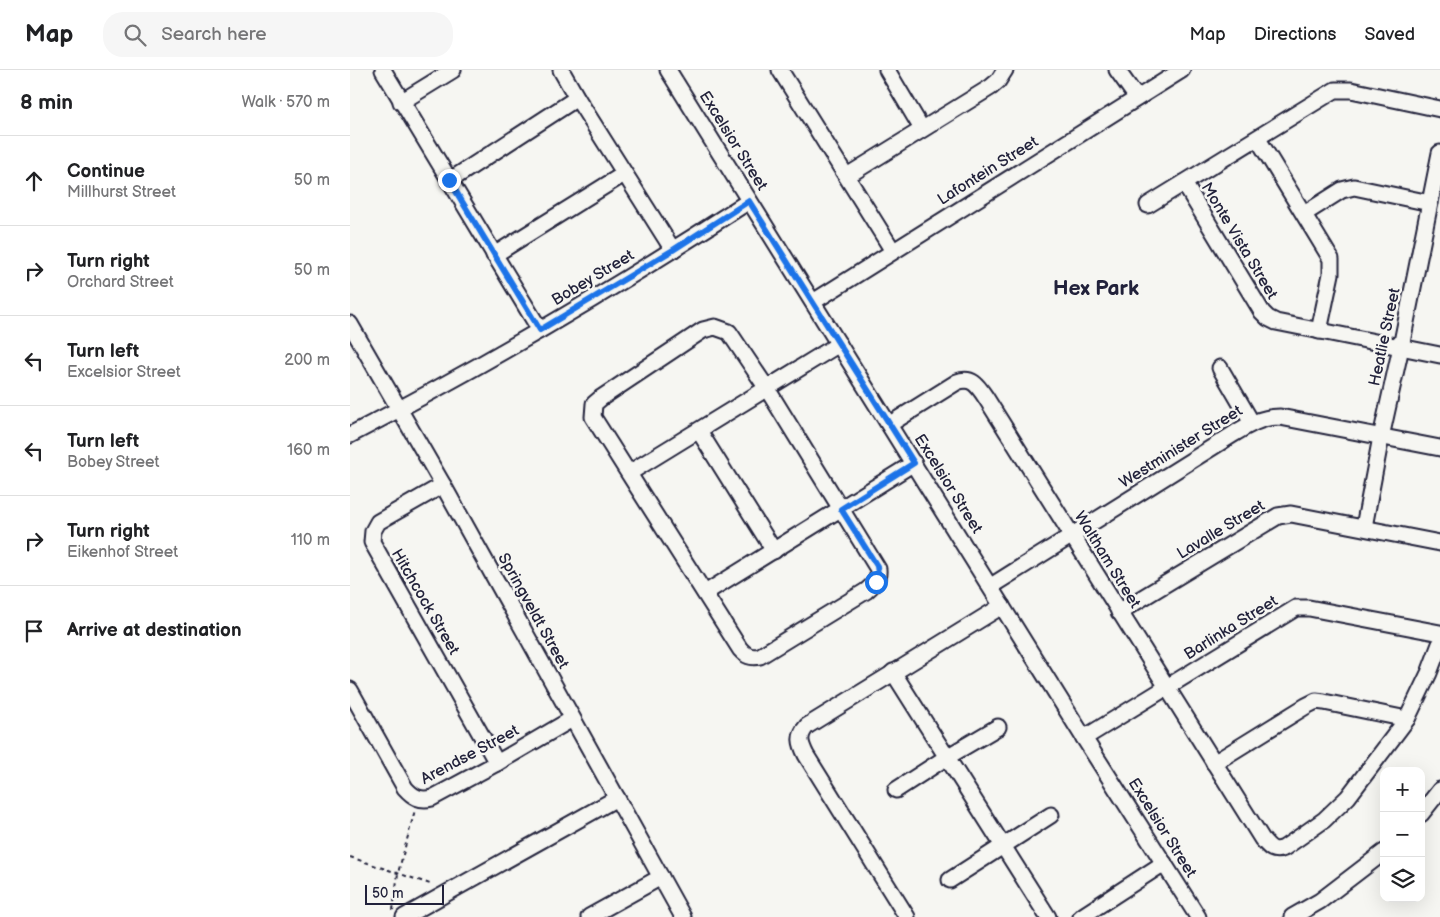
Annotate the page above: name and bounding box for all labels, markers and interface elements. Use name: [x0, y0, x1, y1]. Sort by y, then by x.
search box: [103, 12, 453, 57]
text: Map: [25, 20, 73, 49]
icon: search: [121, 21, 149, 49]
text: Search here: [161, 23, 267, 46]
text: Map: [1190, 24, 1226, 45]
text: Directions: [1254, 24, 1336, 45]
text: Saved: [1364, 24, 1415, 45]
street label: Excelsior Street: [695, 88, 771, 194]
text: 8 min: [20, 90, 73, 115]
text: Walk · 570 m: [241, 93, 330, 112]
street label: Lafontein Street: [934, 132, 1042, 209]
text: Continue: [67, 160, 145, 183]
icon: ahead: [20, 167, 48, 195]
route end: [438, 169, 461, 192]
text: 50 m: [294, 171, 330, 190]
street label: Monte Vista Street: [1197, 179, 1281, 303]
text: Millhurst Street: [67, 183, 176, 202]
street label: Bobey Street: [548, 246, 638, 310]
text: Turn right: [67, 250, 150, 273]
icon: right: [20, 257, 48, 285]
text: 50 m: [294, 261, 330, 280]
text: Orchard Street: [67, 273, 174, 292]
district label: Hex Park: [1053, 276, 1139, 301]
street label: Heatlie Street: [1365, 286, 1405, 388]
text: Turn left: [67, 340, 139, 363]
icon: left: [20, 347, 48, 375]
text: 200 m: [284, 351, 330, 370]
text: Excelsior Street: [67, 363, 181, 382]
street label: Westminister Street: [1116, 401, 1246, 492]
text: Turn left: [67, 430, 139, 453]
street label: Excelsior Street: [910, 431, 986, 537]
icon: left: [20, 437, 48, 465]
text: 160 m: [287, 441, 330, 460]
text: Bobey Street: [67, 453, 160, 472]
street label: Lavalle Street: [1174, 496, 1268, 564]
street label: Waltham Street: [1070, 508, 1144, 612]
text: Turn right: [67, 520, 150, 543]
icon: right: [20, 527, 48, 555]
text: 110 m: [291, 531, 330, 550]
text: Eikenhof Street: [67, 543, 178, 562]
street label: Hitchcock Street: [387, 546, 463, 658]
street label: Springveldt Street: [493, 550, 573, 672]
route start: [865, 571, 888, 594]
street label: Barlinka Street: [1181, 592, 1281, 664]
icon: arrive: [20, 617, 48, 645]
text: Arrive at destination: [67, 619, 242, 642]
street label: Arendse Street: [418, 721, 522, 789]
map controls: [1380, 767, 1425, 902]
button: +: [1380, 767, 1425, 812]
street label: Excelsior Street: [1124, 775, 1200, 881]
button: −: [1380, 812, 1425, 857]
button: layers: [1380, 857, 1425, 902]
scale bar: [365, 882, 444, 905]
text: 50 m: [372, 885, 404, 902]

